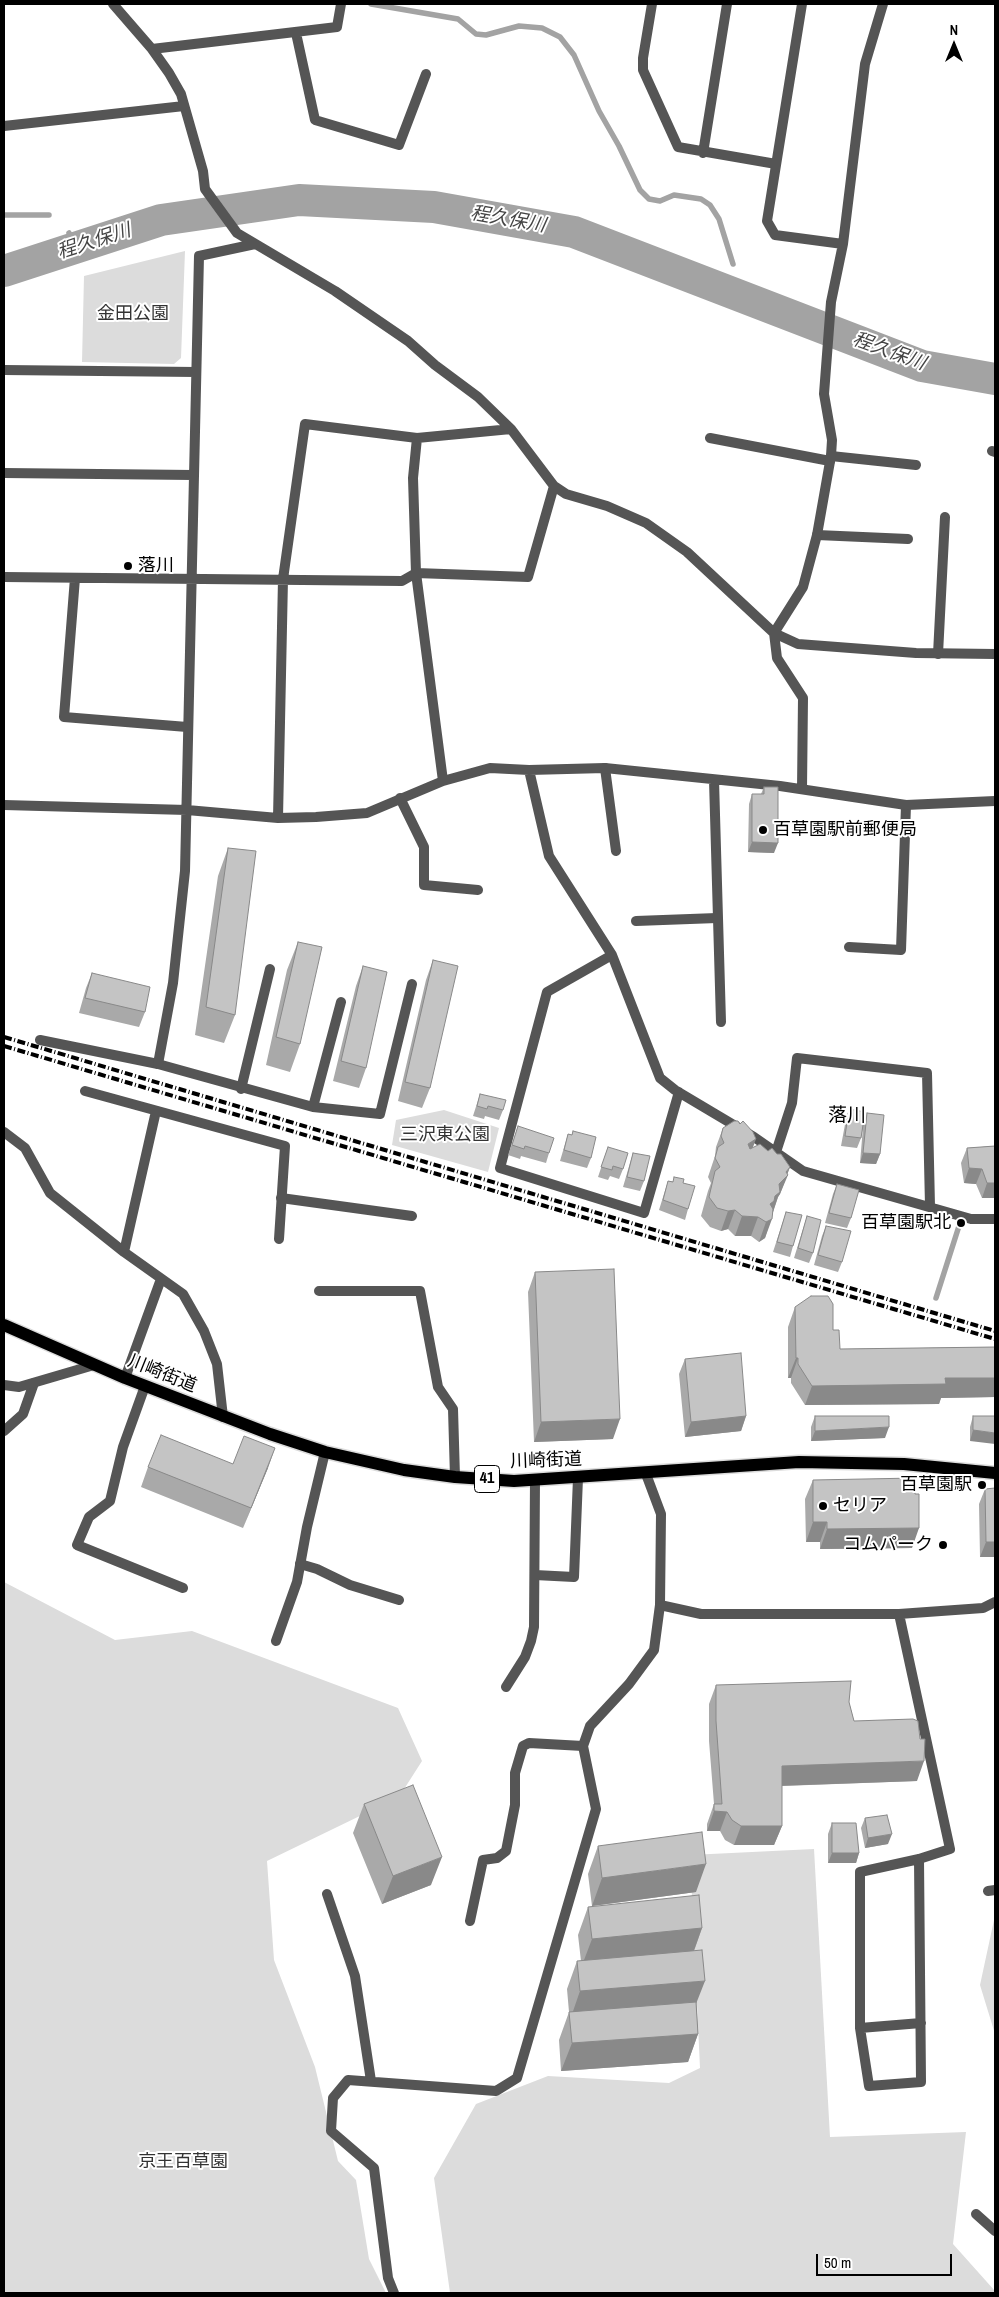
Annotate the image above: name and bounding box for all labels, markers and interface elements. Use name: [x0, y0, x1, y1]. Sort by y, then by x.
north arrow: [929, 20, 979, 70]
text: N: [950, 21, 958, 39]
water label: 程久保川: [469, 202, 547, 238]
water label: 程久保川: [54, 219, 134, 265]
park label: 金田公園: [97, 303, 169, 325]
water label: 程久保川: [849, 328, 929, 376]
place label: 落川: [138, 555, 174, 577]
marker: 落川: [122, 560, 134, 572]
place label: 百草園駅前郵便局: [773, 819, 917, 841]
marker: 百草園駅前郵便局: [757, 824, 769, 836]
district label: 落川: [828, 1105, 866, 1127]
park label: 三沢東公園: [400, 1124, 490, 1146]
place label: 百草園駅北: [861, 1212, 951, 1234]
marker: 百草園駅北: [955, 1217, 967, 1229]
street label: 川崎街道: [125, 1351, 199, 1397]
street label: 川崎街道: [510, 1449, 582, 1473]
road number: 41: [474, 1466, 500, 1492]
place label: 百草園駅: [900, 1474, 972, 1496]
marker: 百草園駅: [976, 1479, 988, 1491]
place label: セリア: [833, 1495, 887, 1517]
marker: セリア: [817, 1500, 829, 1512]
place label: コムパーク: [843, 1534, 933, 1556]
marker: コムパーク: [937, 1539, 949, 1551]
park label: 京王百草園: [138, 2151, 228, 2173]
scale bar: [819, 2244, 955, 2276]
text: 50 m: [824, 2252, 851, 2273]

